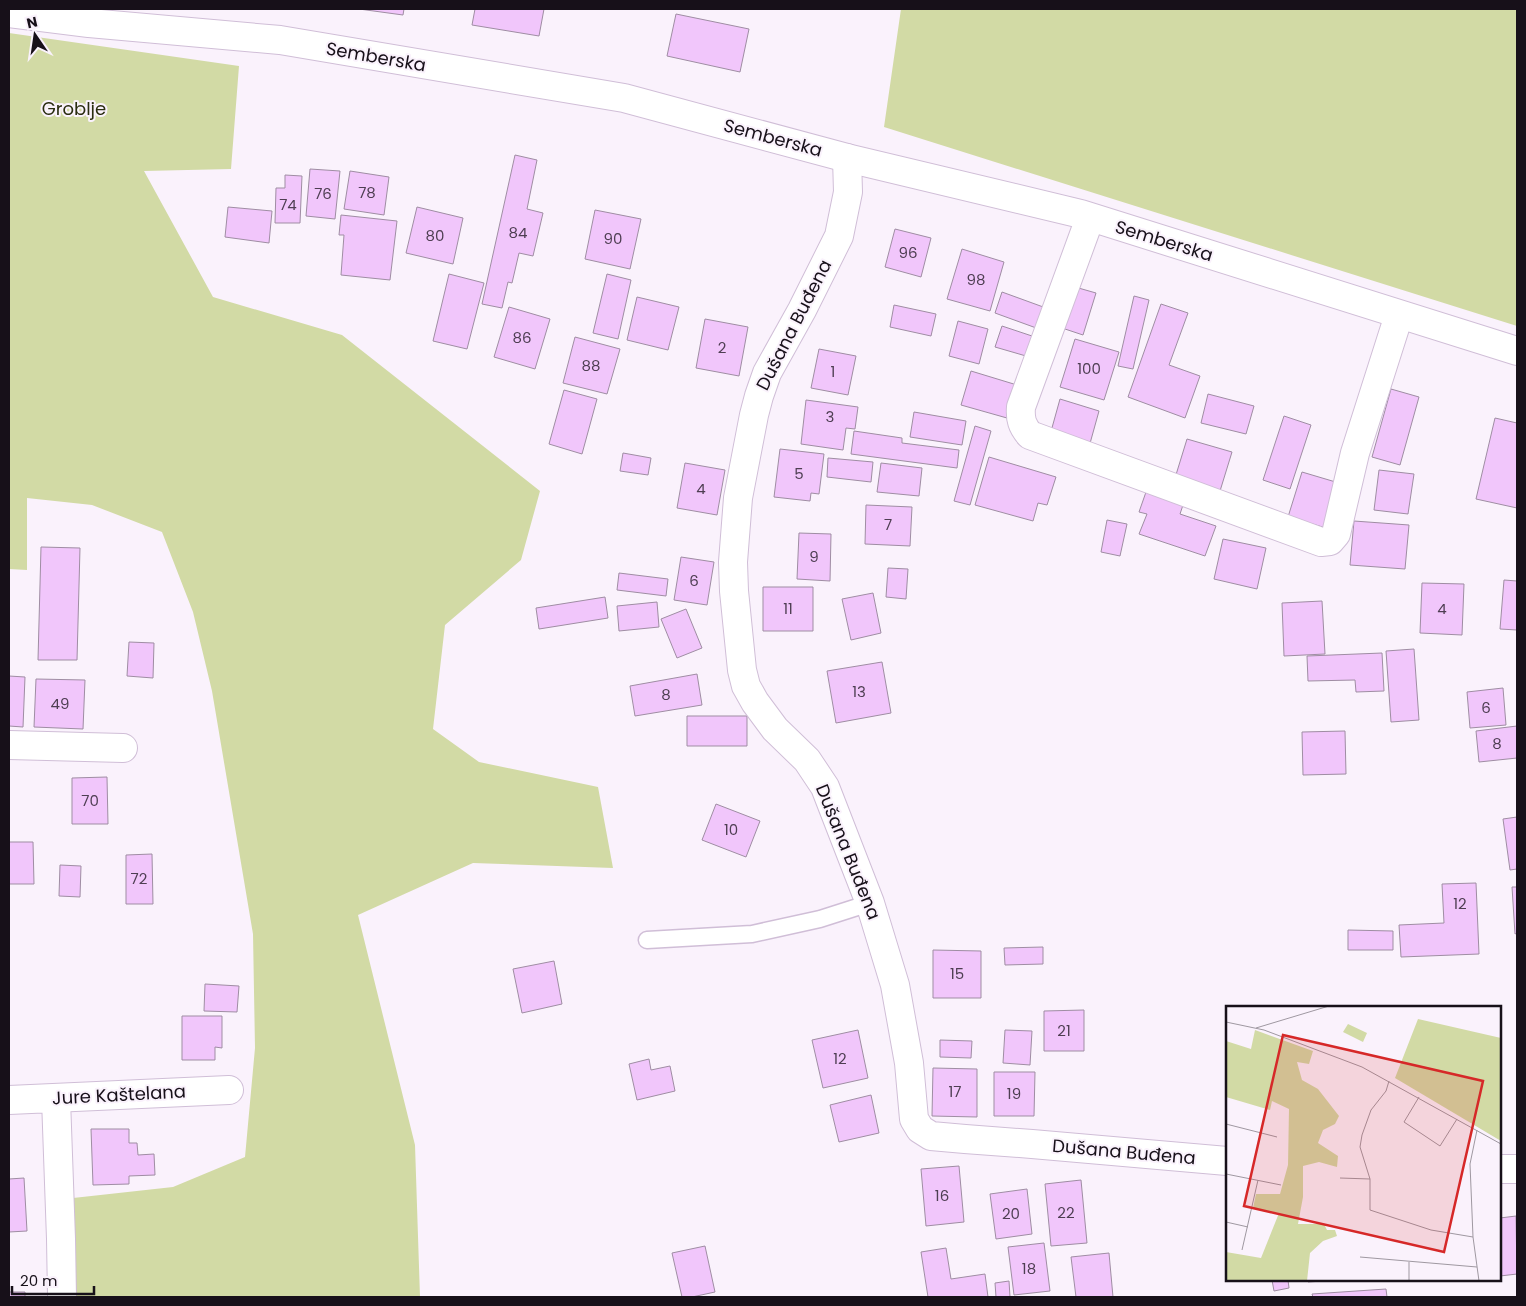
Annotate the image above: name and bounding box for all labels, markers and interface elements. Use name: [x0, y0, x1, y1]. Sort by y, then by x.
north arrow: [10, 10, 60, 60]
text: N: [25, 11, 39, 33]
street label: Semberska: [324, 35, 428, 78]
park label: Groblje: [42, 96, 106, 121]
street label: Semberska: [721, 112, 825, 163]
house number: 78: [358, 182, 376, 203]
house number: 76: [314, 183, 332, 204]
house number: 74: [279, 194, 297, 215]
street label: Semberska: [1112, 214, 1216, 267]
house number: 84: [509, 222, 527, 243]
house number: 80: [426, 225, 444, 246]
house number: 90: [604, 228, 622, 249]
house number: 96: [899, 242, 917, 263]
street label: Dušana Buđena: [750, 255, 837, 395]
house number: 98: [967, 269, 985, 290]
house number: 86: [513, 327, 532, 348]
house number: 2: [718, 337, 726, 358]
house number: 88: [582, 355, 600, 376]
house number: 100: [1077, 358, 1101, 379]
house number: 1: [831, 361, 835, 382]
house number: 3: [826, 406, 834, 427]
house number: 5: [794, 463, 804, 484]
house number: 4: [696, 478, 706, 499]
house number: 7: [884, 514, 892, 535]
house number: 9: [809, 546, 819, 567]
house number: 6: [689, 570, 699, 591]
house number: 11: [783, 598, 793, 619]
house number: 4: [1437, 598, 1447, 619]
house number: 13: [852, 681, 866, 702]
house number: 8: [661, 684, 671, 705]
house number: 49: [51, 693, 69, 714]
house number: 6: [1481, 697, 1491, 718]
house number: 8: [1492, 733, 1502, 754]
street label: Dušana Buđena: [810, 780, 887, 923]
house number: 70: [81, 790, 99, 811]
house number: 10: [724, 819, 738, 840]
house number: 72: [131, 868, 147, 889]
house number: 12: [1453, 893, 1467, 914]
house number: 15: [950, 963, 964, 984]
inset map: [1226, 1006, 1501, 1281]
house number: 21: [1057, 1020, 1071, 1041]
house number: 12: [833, 1048, 847, 1069]
street label: Jure Kaštelana: [51, 1079, 187, 1110]
house number: 17: [949, 1081, 962, 1102]
house number: 19: [1007, 1083, 1021, 1104]
street label: Dušana Buđena: [1051, 1133, 1197, 1170]
house number: 16: [935, 1185, 949, 1206]
house number: 22: [1057, 1202, 1075, 1223]
house number: 20: [1002, 1203, 1020, 1224]
house number: 18: [1022, 1258, 1036, 1279]
scale bar: [12, 1264, 95, 1296]
text: 20 m: [20, 1270, 58, 1291]

